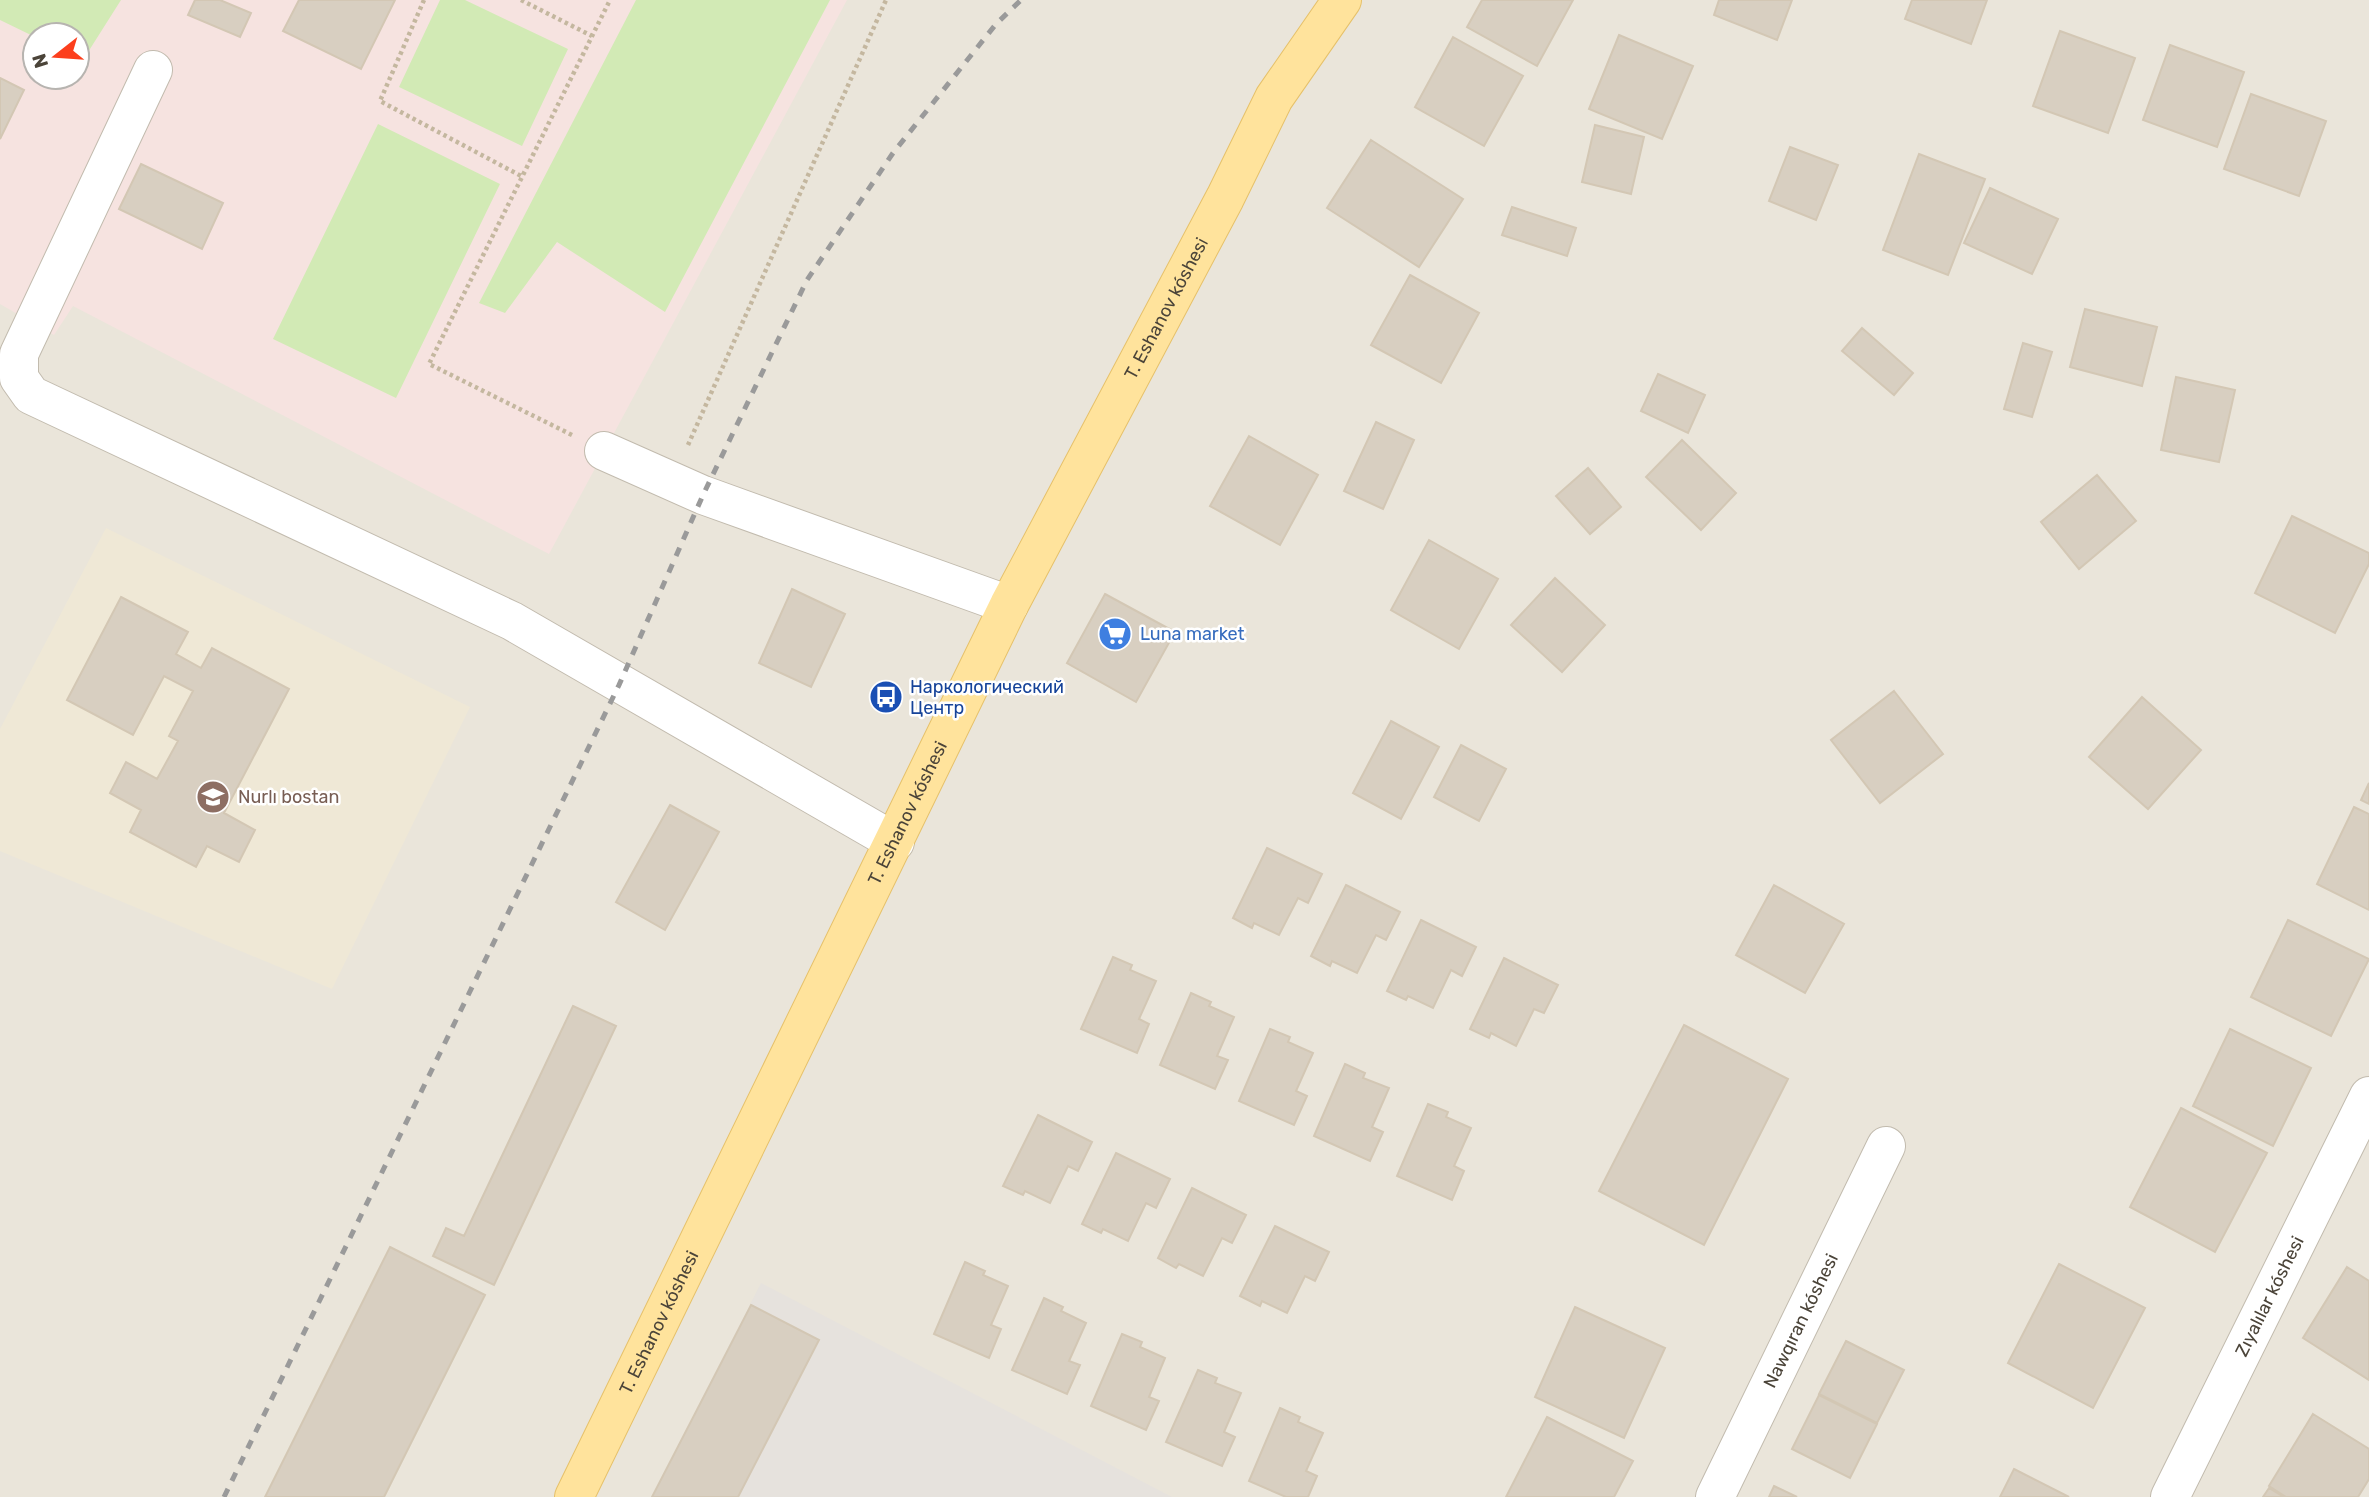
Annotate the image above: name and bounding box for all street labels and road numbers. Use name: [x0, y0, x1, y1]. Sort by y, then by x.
street label: T. Eshanov kóshesi: [1120, 234, 1213, 383]
street label: T. Eshanov kóshesi: [863, 738, 952, 888]
street label: Zıyalılar kóshesi: [2230, 1233, 2309, 1360]
street label: T. Eshanov kóshesi: [615, 1247, 703, 1398]
street label: Nawqıran kóshesi: [1759, 1250, 1843, 1392]

